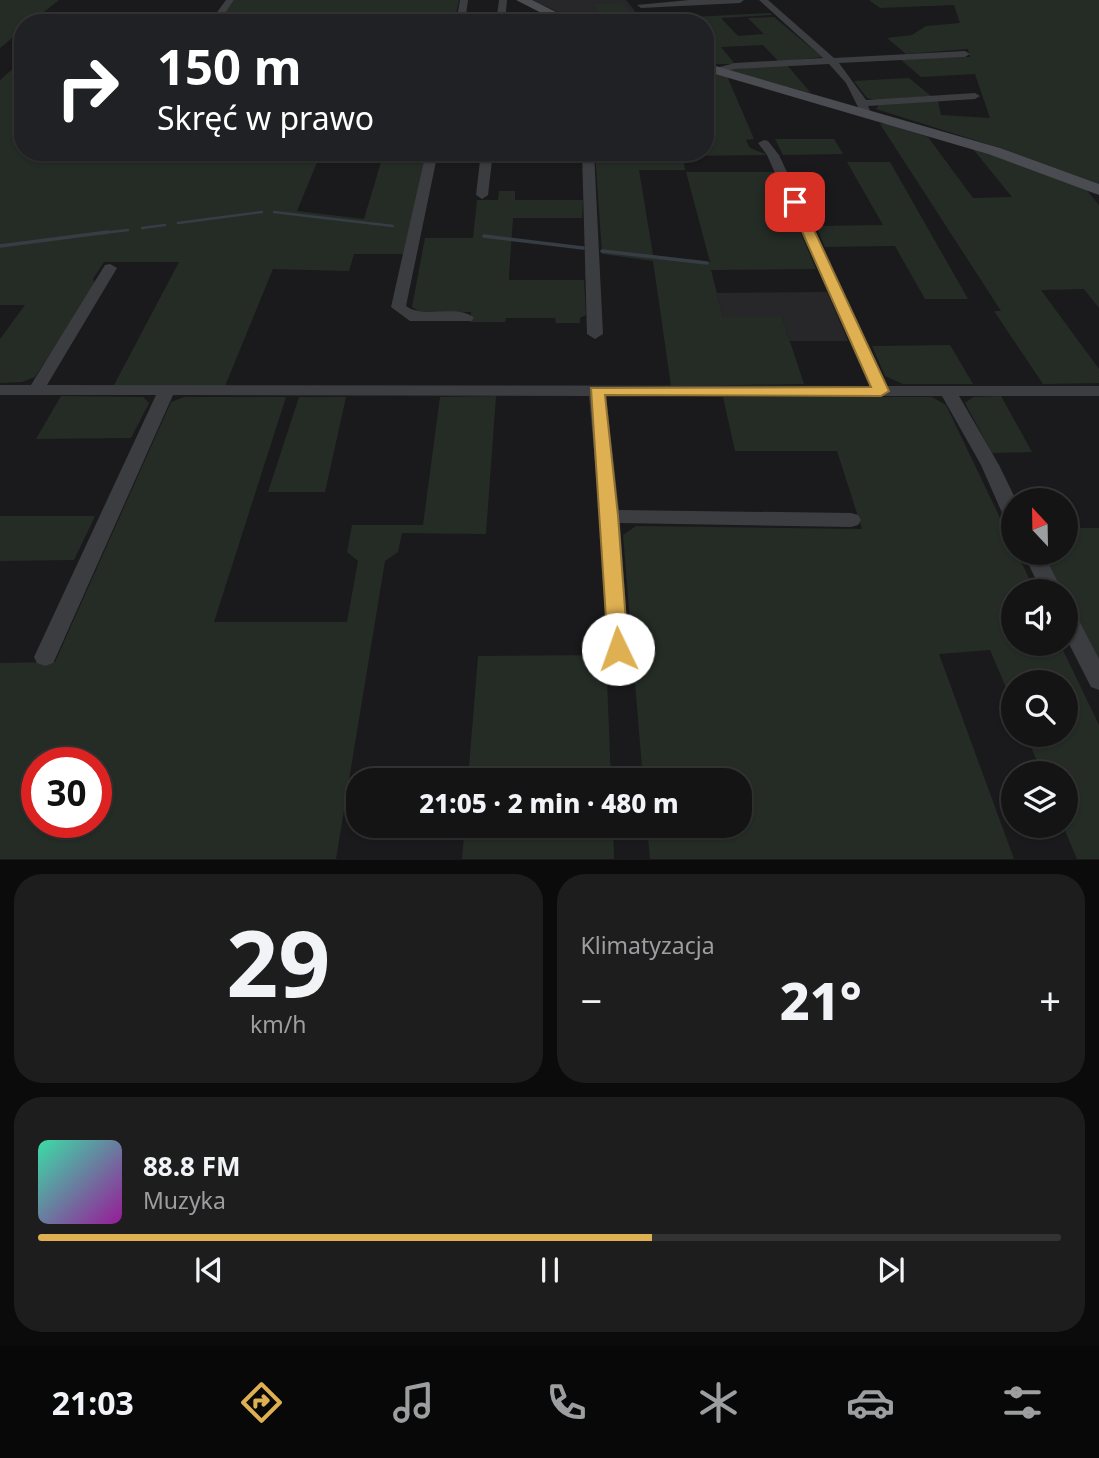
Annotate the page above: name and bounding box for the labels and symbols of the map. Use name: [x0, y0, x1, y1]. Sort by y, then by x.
pin: [765, 172, 825, 232]
north arrow: [1001, 488, 1078, 565]
position arrow: [581, 612, 655, 686]
speed limit sign: 30: [21, 747, 112, 838]

